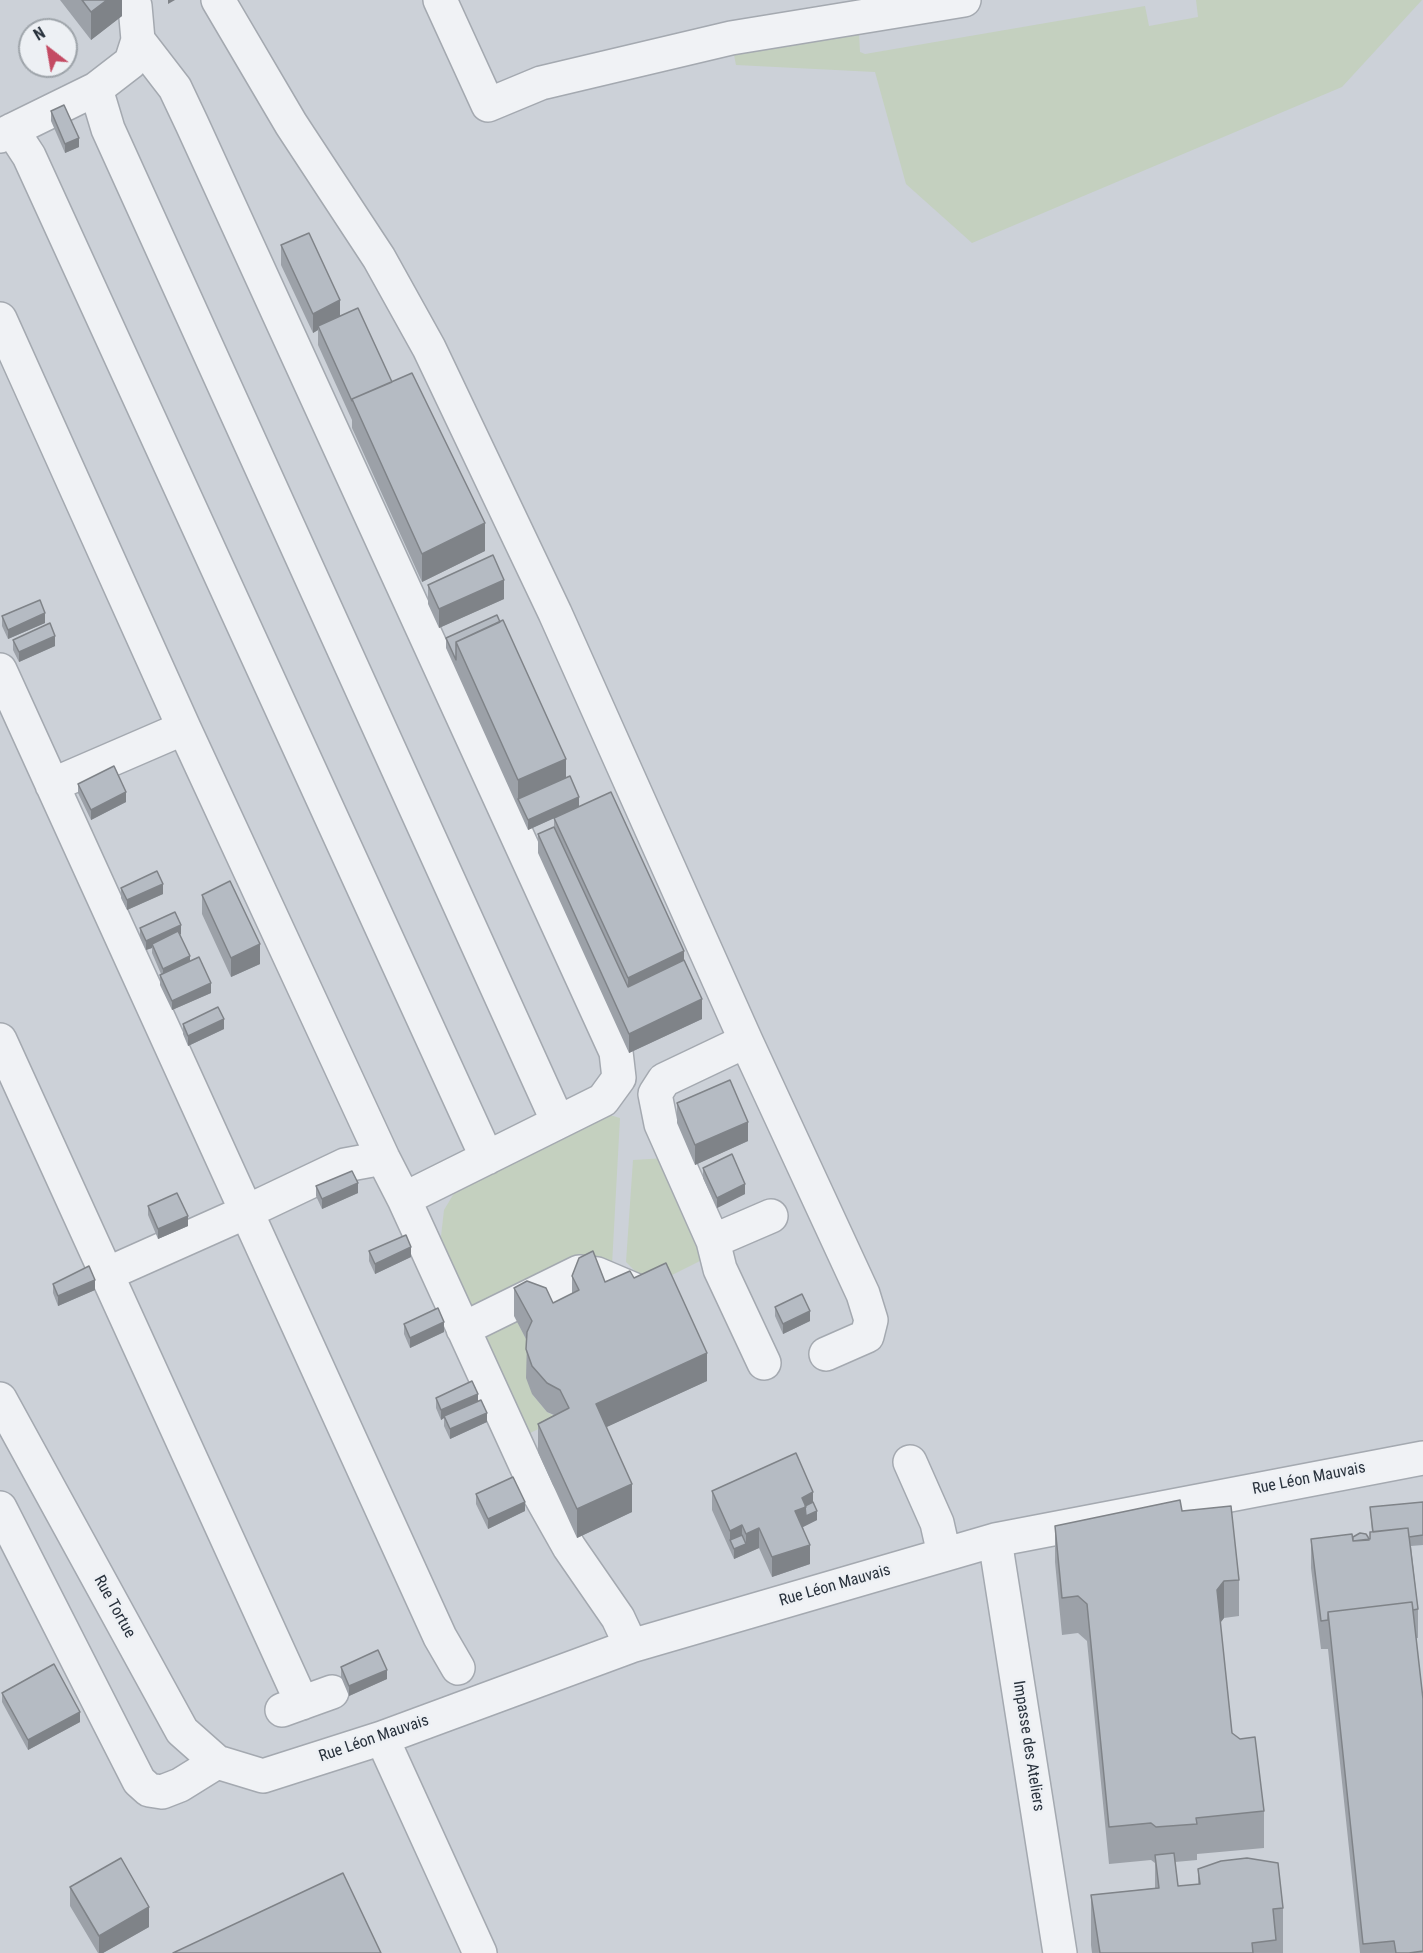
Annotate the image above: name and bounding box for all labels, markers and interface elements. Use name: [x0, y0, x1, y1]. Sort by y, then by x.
north arrow: [18, 18, 78, 78]
text: N: [30, 23, 49, 45]
street label: Rue Léon Mauvais: [1251, 1459, 1367, 1499]
street label: Rue Léon Mauvais: [777, 1561, 893, 1611]
street label: Rue Tortue: [89, 1573, 139, 1641]
street label: Impasse des Ateliers: [1008, 1679, 1048, 1813]
street label: Rue Léon Mauvais: [317, 1711, 431, 1767]

